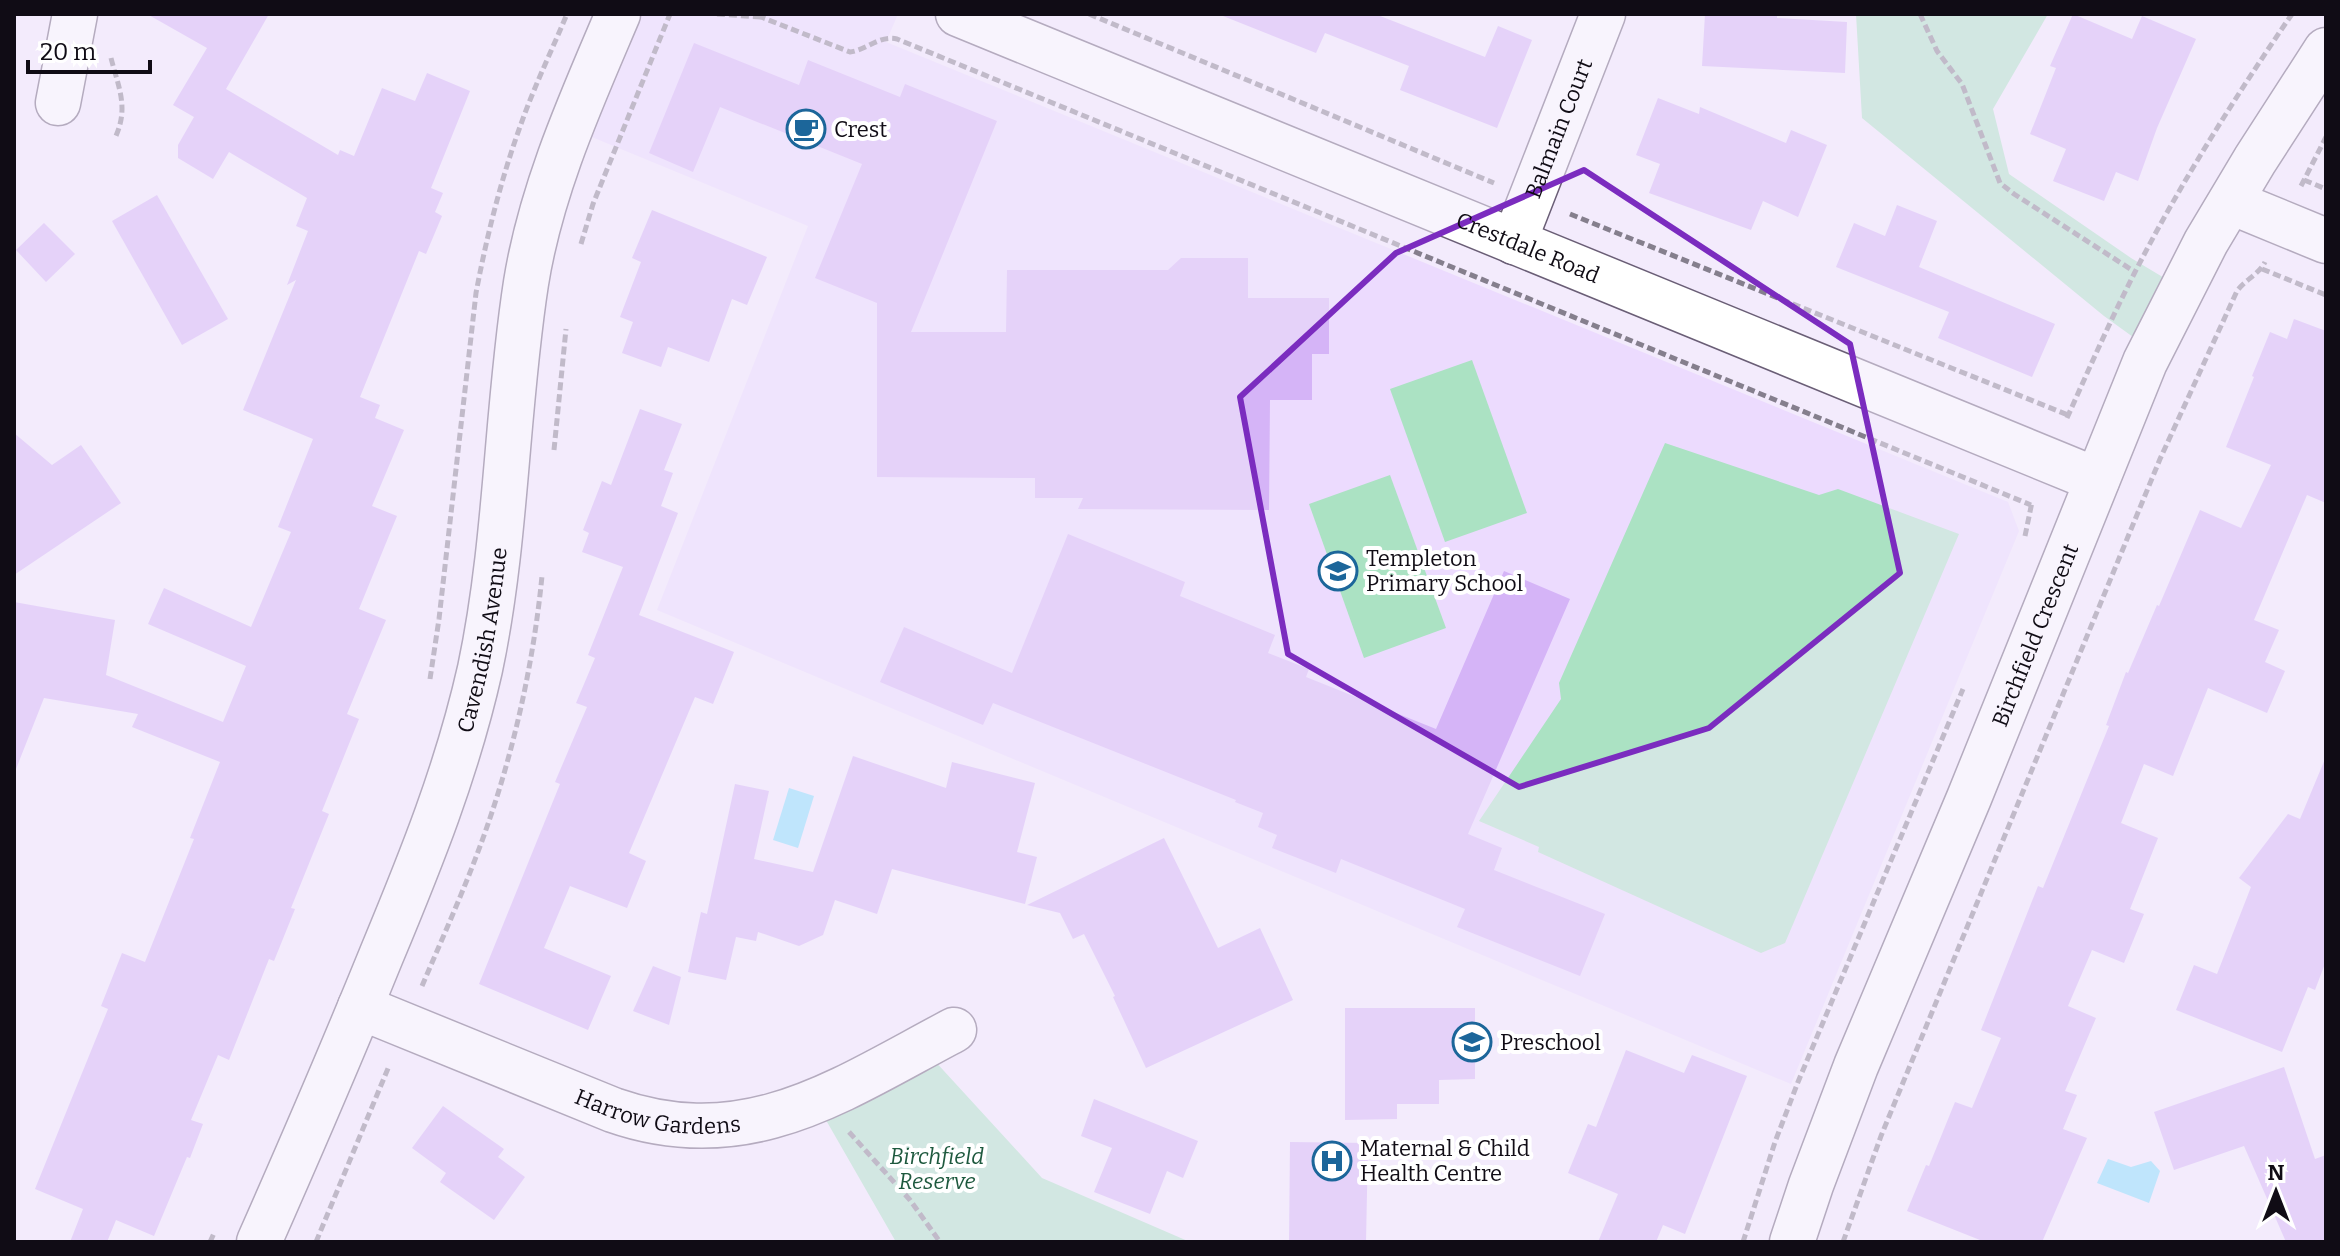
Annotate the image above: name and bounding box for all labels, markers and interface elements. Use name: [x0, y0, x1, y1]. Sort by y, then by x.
scale bar: [28, 24, 150, 74]
text: 20 m: [40, 38, 96, 66]
street label: Balmain Court: [1519, 55, 1598, 202]
cafe icon: Crest: [785, 108, 827, 150]
place label: Crest: [834, 116, 887, 143]
street label: Crestdale Road: [1452, 206, 1604, 289]
street label: Birchfield Crescent: [1986, 540, 2084, 730]
place label: Templeton Primary School: [1366, 545, 1523, 597]
street label: Cavendish Avenue: [451, 546, 512, 736]
school or university icon: Templeton Primary School: [1317, 550, 1359, 592]
school or university icon: Preschool: [1451, 1021, 1493, 1063]
place label: Preschool: [1500, 1029, 1601, 1056]
street label: Harrow Gardens: [571, 1083, 742, 1139]
place label: Maternal & Child Health Centre: [1360, 1135, 1530, 1187]
hospital icon: Maternal & Child Health Centre: [1311, 1140, 1353, 1182]
park label: Birchfield Reserve: [890, 1143, 984, 1195]
north arrow: [2236, 1152, 2316, 1232]
text: N: [2268, 1159, 2285, 1186]

